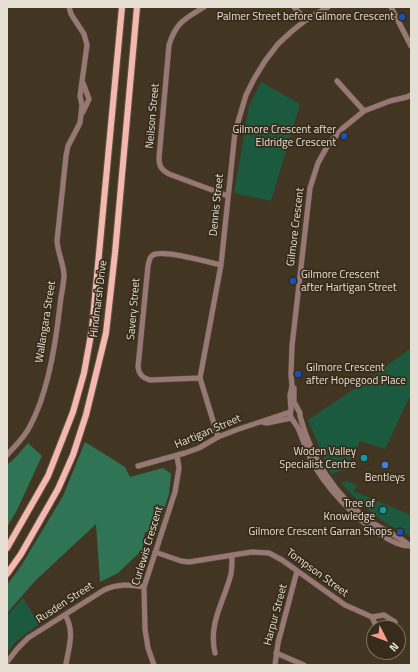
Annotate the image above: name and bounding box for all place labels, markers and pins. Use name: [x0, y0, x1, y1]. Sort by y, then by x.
place label: Palmer Street before Gilmore Crescent: [217, 10, 394, 24]
marker: Palmer Street before Gilmore Crescent: [397, 12, 407, 22]
place label: Gilmore Crescent after Eldridge Crescent: [232, 123, 336, 149]
marker: Gilmore Crescent after Eldridge Crescent: [339, 131, 349, 141]
place label: Gilmore Crescent after Hartigan Street: [301, 268, 397, 294]
marker: Gilmore Crescent after Hartigan Street: [288, 276, 298, 286]
place label: Gilmore Crescent after Hopegood Place: [306, 361, 406, 387]
marker: Gilmore Crescent after Hopegood Place: [293, 369, 303, 379]
place label: Woden Valley Specialist Centre: [279, 445, 356, 471]
marker: Woden Valley Specialist Centre: [359, 453, 369, 463]
marker: Bentleys: [380, 460, 390, 470]
place label: Bentleys: [365, 471, 405, 485]
place label: Tree of Knowledge: [324, 497, 375, 523]
marker: Tree of Knowledge: [378, 505, 388, 515]
place label: Gilmore Crescent Garran Shops: [249, 525, 392, 539]
marker: Gilmore Crescent Garran Shops: [395, 527, 405, 537]

